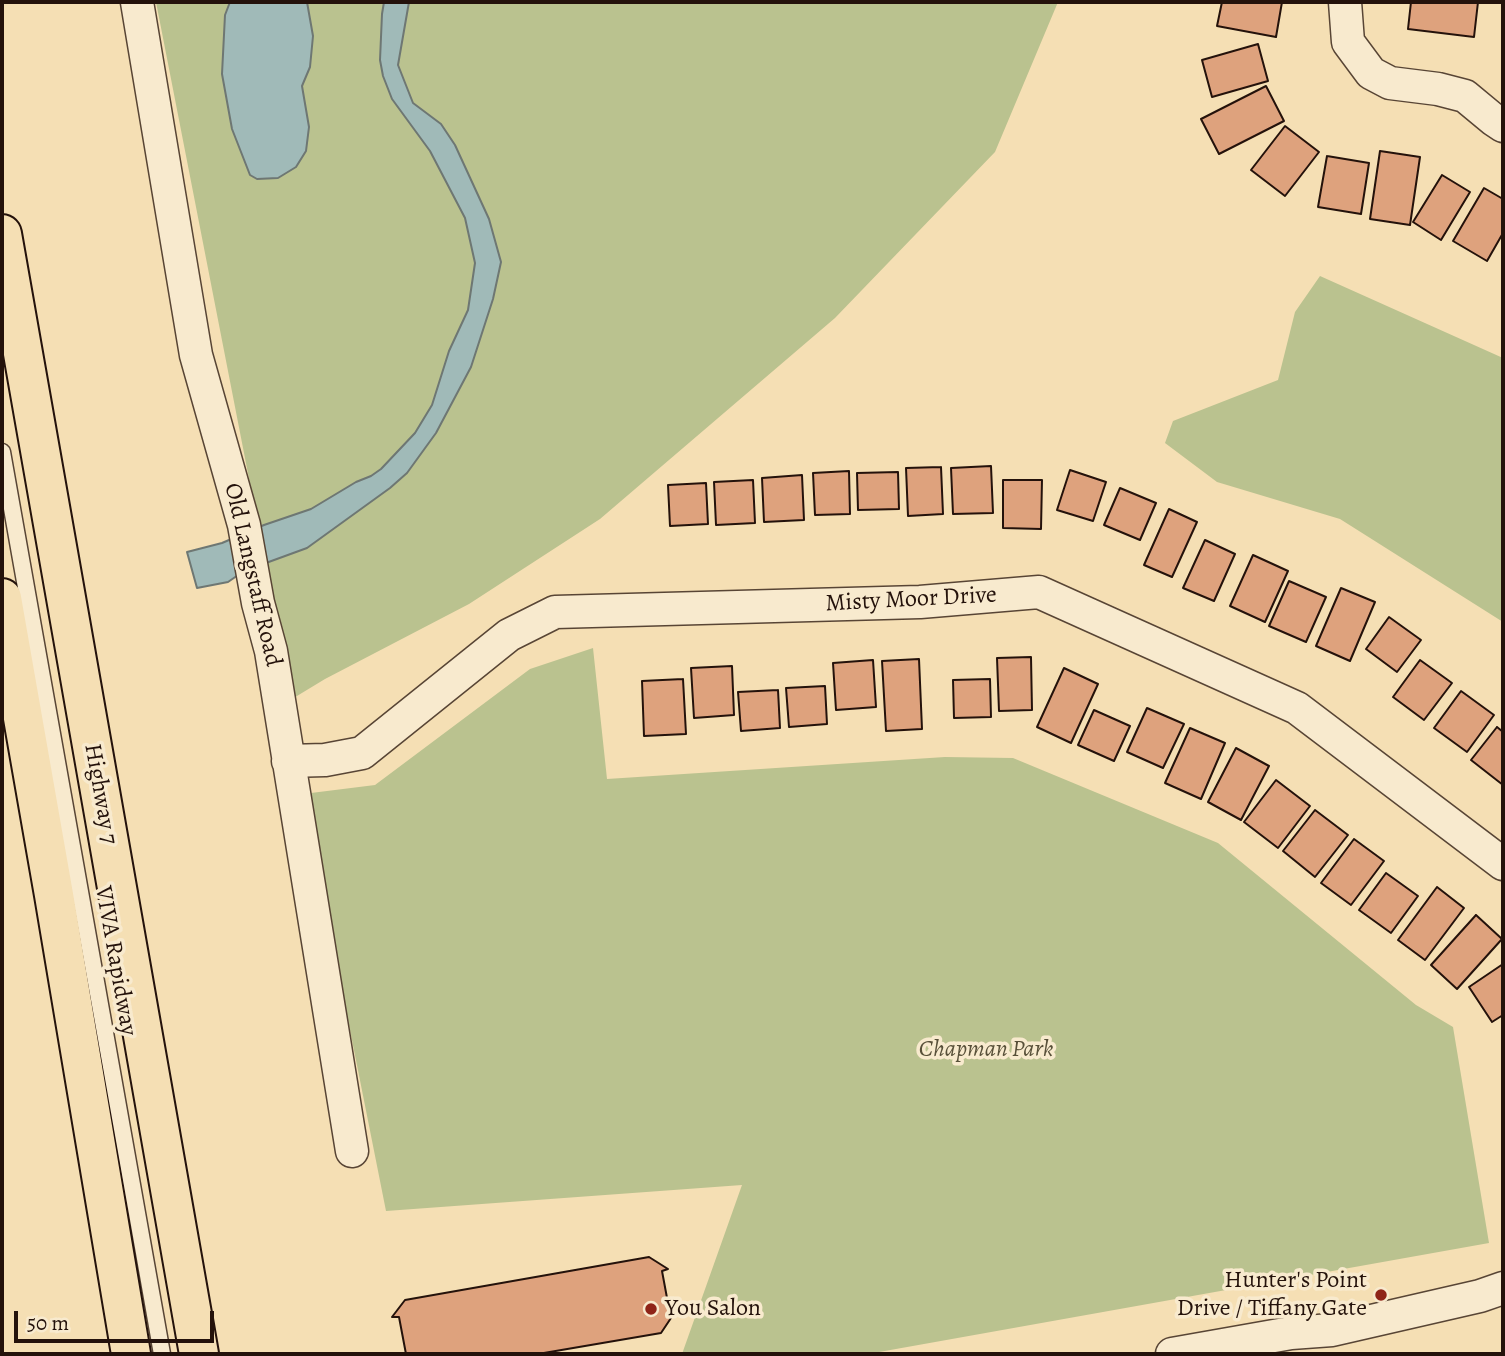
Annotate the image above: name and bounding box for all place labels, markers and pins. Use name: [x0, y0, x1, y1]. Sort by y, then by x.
place label: Hunter's Point Drive / Tiffany Gate: [1177, 1267, 1367, 1323]
marker: Hunter's Point Drive / Tiffany Gate: [1373, 1287, 1389, 1303]
place label: You Salon: [665, 1295, 761, 1323]
marker: You Salon: [643, 1301, 659, 1317]

